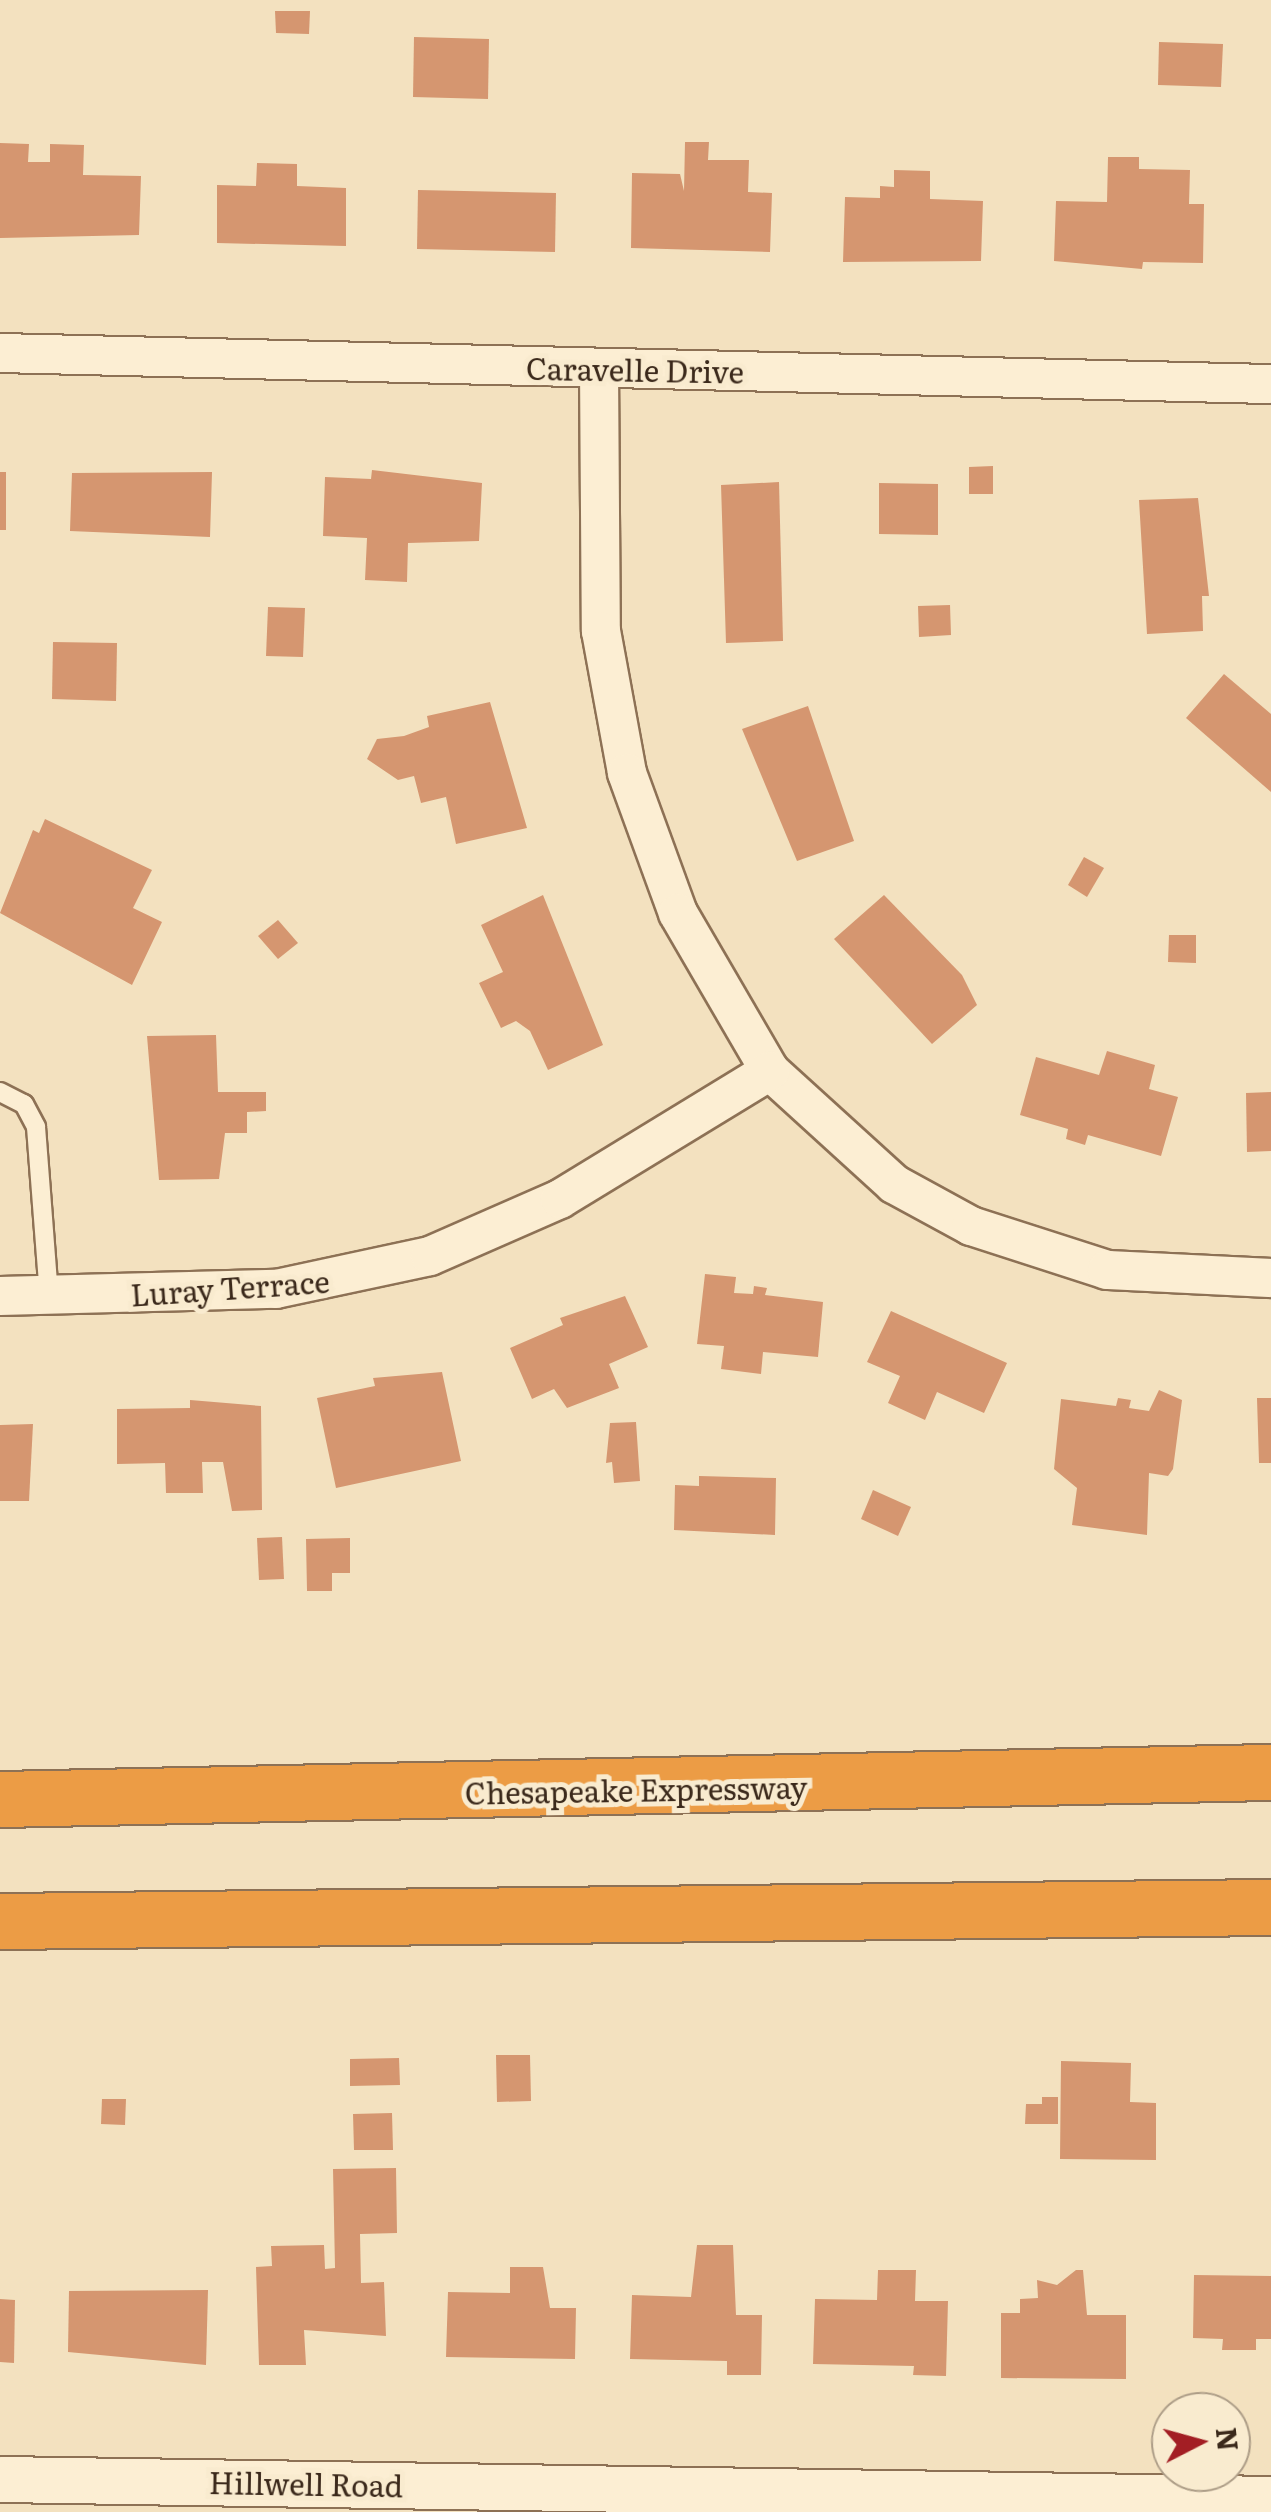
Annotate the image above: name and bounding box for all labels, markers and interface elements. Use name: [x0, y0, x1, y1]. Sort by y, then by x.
street label: Caravelle Drive: [526, 349, 744, 389]
street label: Luray Terrace: [129, 1262, 331, 1312]
street label: Chesapeake Expressway: [464, 1768, 808, 1810]
north arrow: [1151, 2392, 1251, 2492]
text: N: [1207, 2425, 1251, 2453]
street label: Hillwell Road: [209, 2463, 403, 2503]

